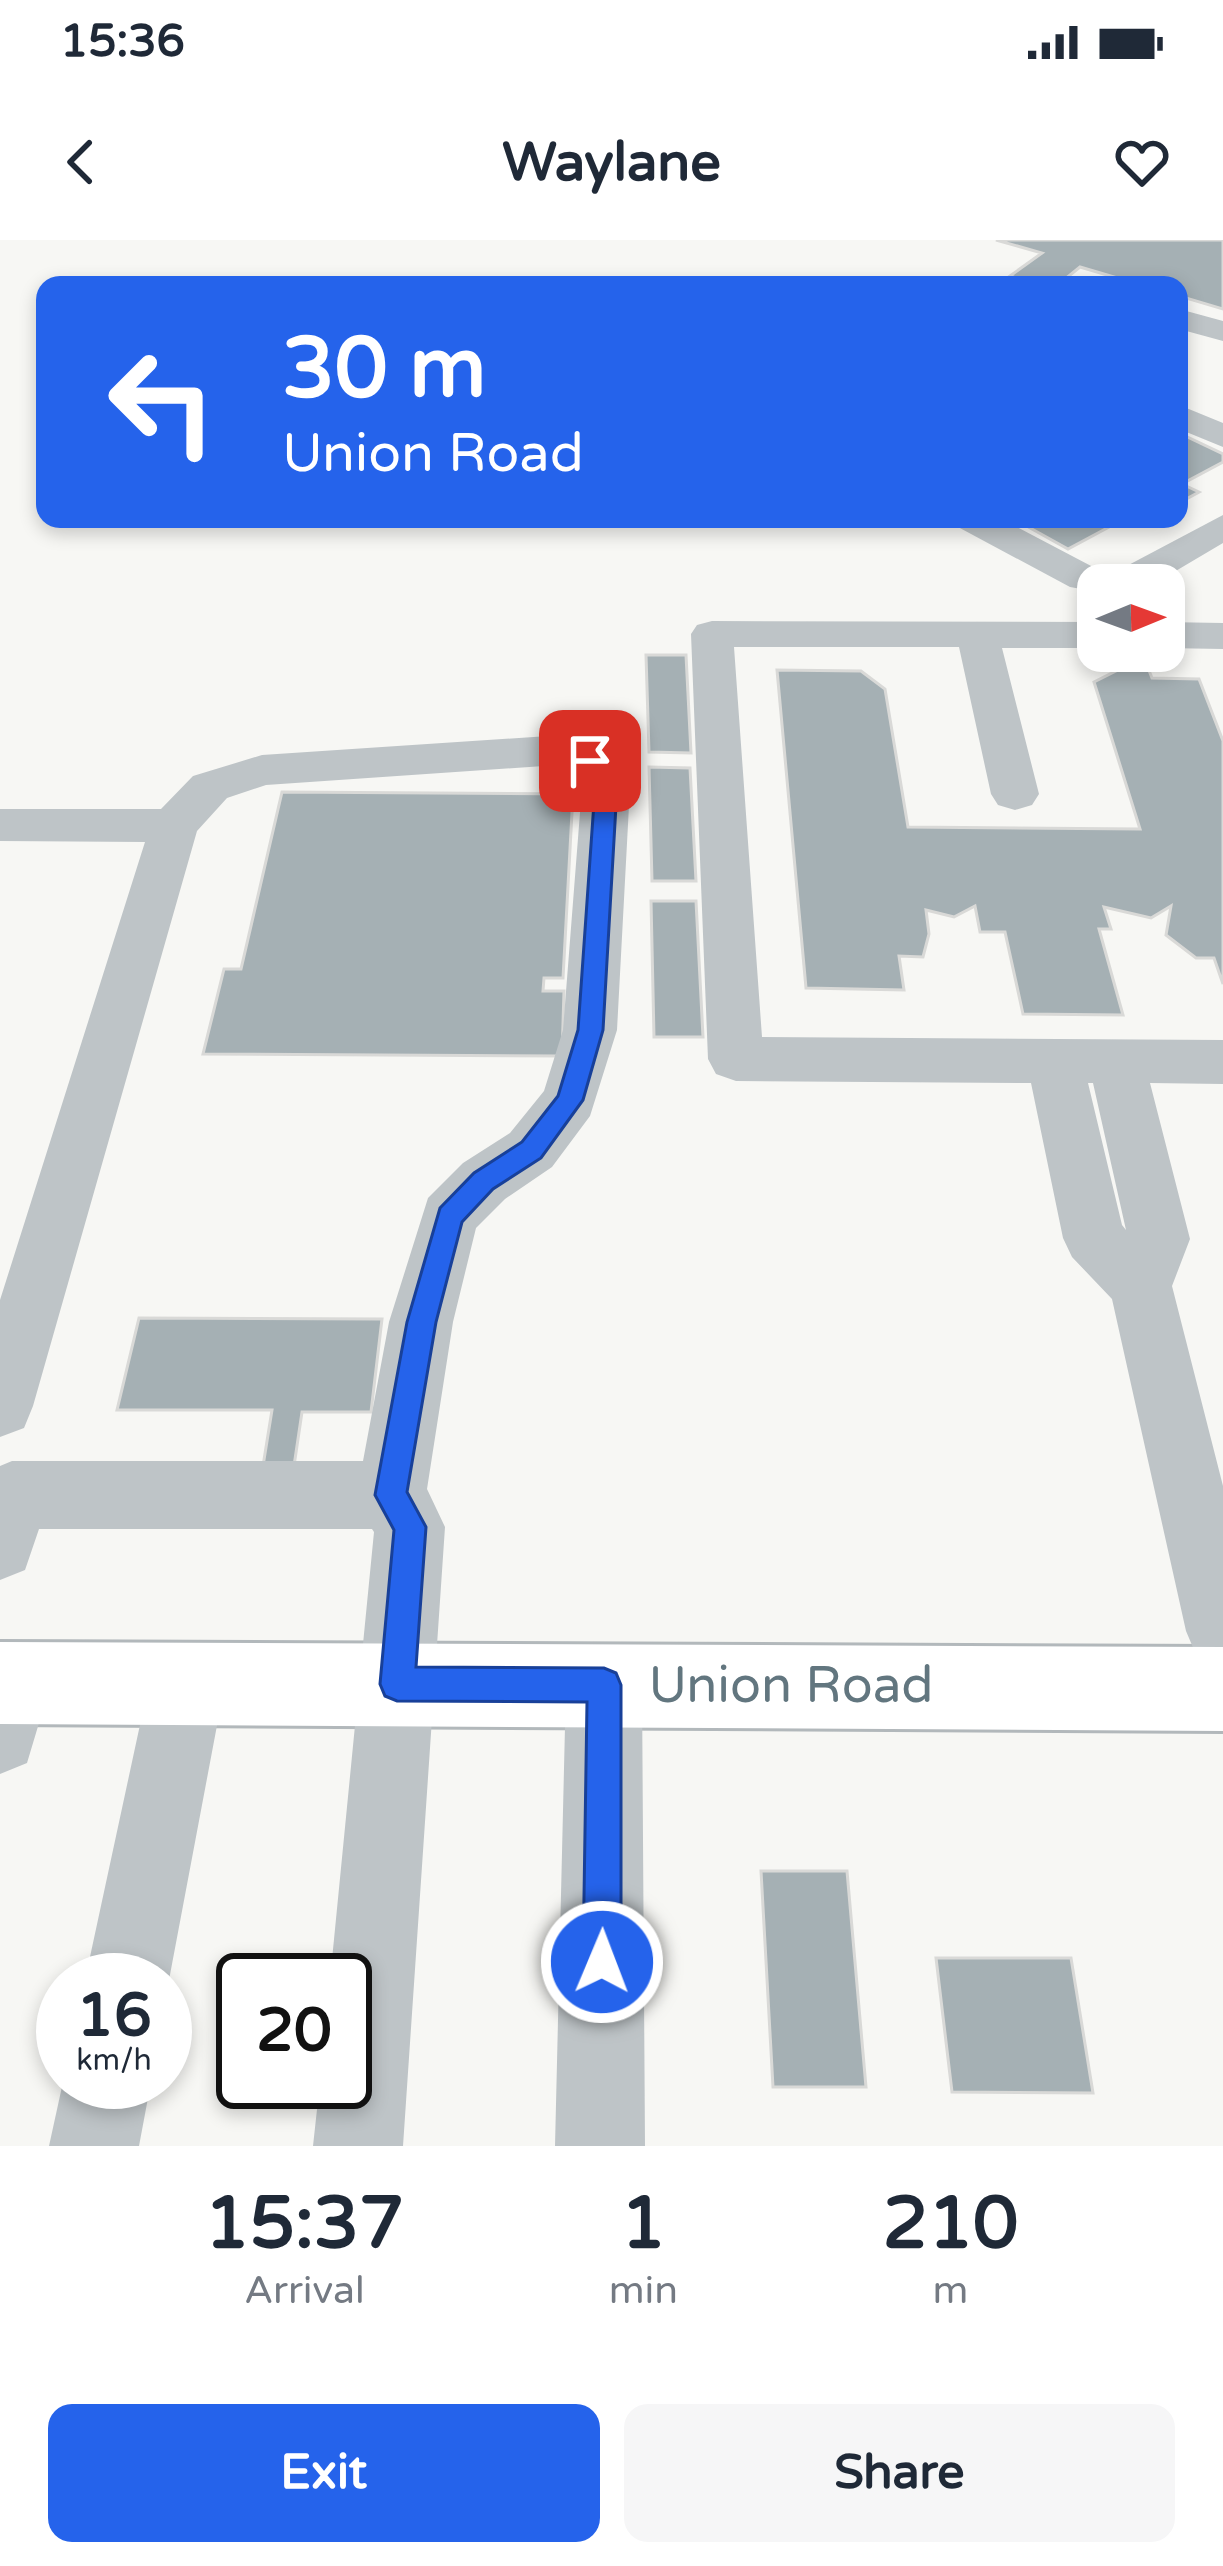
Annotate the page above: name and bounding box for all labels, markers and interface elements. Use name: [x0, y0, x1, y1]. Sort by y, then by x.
text: 15:36: [60, 15, 185, 69]
icon: back: [48, 129, 114, 195]
icon: heart: [1109, 129, 1175, 195]
text: Waylane: [502, 130, 721, 195]
text: 30 m: [282, 319, 486, 420]
icon: left: [84, 324, 240, 480]
text: Union Road: [282, 421, 584, 486]
north arrow: [1077, 564, 1185, 672]
map controls: [1077, 564, 1185, 672]
pin: [539, 710, 641, 812]
icon: arrive: [557, 728, 623, 794]
street label: Union Road: [649, 1655, 934, 1717]
position arrow: [539, 1899, 665, 2025]
speed limit sign: 20: [216, 1953, 372, 2109]
text: 16: [76, 1980, 152, 2052]
text: km/h: [76, 2042, 152, 2079]
text: 15:37: [205, 2181, 404, 2268]
text: 1: [621, 2181, 666, 2268]
text: 210: [883, 2181, 1018, 2268]
text: Arrival: [244, 2267, 365, 2314]
text: min: [609, 2267, 678, 2314]
text: m: [933, 2267, 968, 2314]
button: Exit: [48, 2404, 600, 2542]
button: Share: [624, 2404, 1175, 2542]

